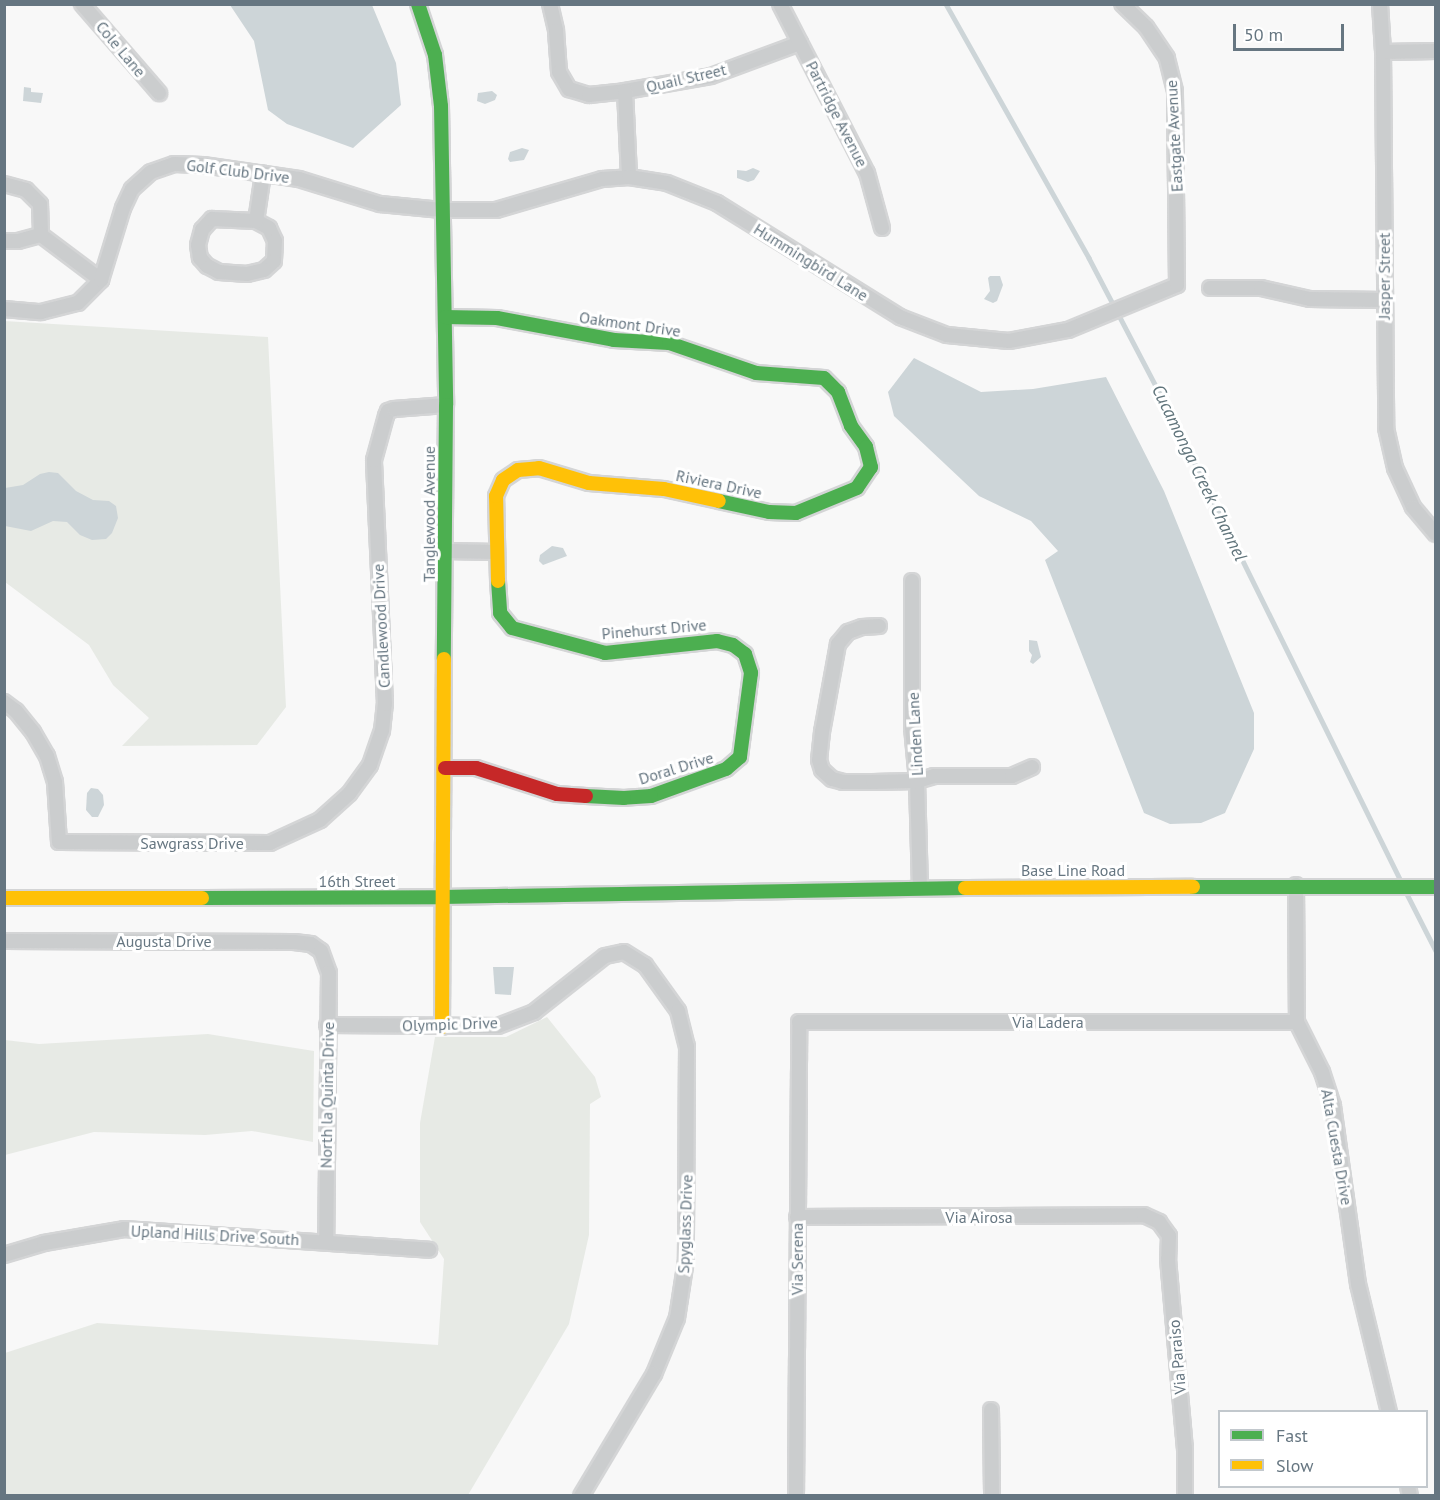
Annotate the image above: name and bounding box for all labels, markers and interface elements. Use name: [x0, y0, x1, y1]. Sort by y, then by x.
scale bar: [1236, 12, 1347, 50]
street label: Cole Lane: [92, 17, 150, 81]
text: 50 m: [1244, 23, 1283, 46]
street label: Partridge Avenue: [802, 58, 872, 170]
street label: Quail Street: [644, 59, 728, 97]
street label: Eastgate Avenue: [1161, 79, 1187, 193]
street label: Golf Club Drive: [185, 155, 291, 187]
street label: Hummingbird Lane: [750, 219, 872, 305]
street label: Jasper Street: [1374, 233, 1394, 319]
street label: Oakmont Drive: [578, 307, 682, 341]
water label: Cucamonga Creek Channel: [1147, 381, 1251, 565]
street label: Tanglewood Avenue: [419, 446, 439, 582]
street label: Riviera Drive: [674, 466, 764, 502]
street label: Candlewood Drive: [368, 563, 394, 689]
street label: Pinehurst Drive: [601, 615, 707, 643]
street label: Linden Lane: [903, 692, 927, 776]
street label: Doral Drive: [636, 748, 716, 788]
street label: Sawgrass Drive: [140, 833, 244, 853]
street label: Base Line Road: [1021, 860, 1125, 880]
street label: 16th Street: [319, 871, 395, 891]
street label: Augusta Drive: [116, 931, 212, 951]
street label: Via Ladera: [1012, 1012, 1084, 1032]
street label: Olympic Drive: [402, 1013, 498, 1035]
street label: North la Quinta Drive: [316, 1021, 338, 1169]
street label: Alta Cuesta Drive: [1317, 1087, 1357, 1207]
street label: Spyglass Drive: [674, 1174, 696, 1274]
street label: Via Airosa: [945, 1207, 1013, 1227]
street label: Upland Hills Drive South: [130, 1221, 300, 1249]
street label: Via Serena: [787, 1223, 807, 1295]
street label: Via Paraiso: [1164, 1319, 1190, 1395]
legend: [1218, 1410, 1428, 1488]
text: Fast: [1276, 1424, 1308, 1447]
text: Slow: [1276, 1454, 1314, 1477]

